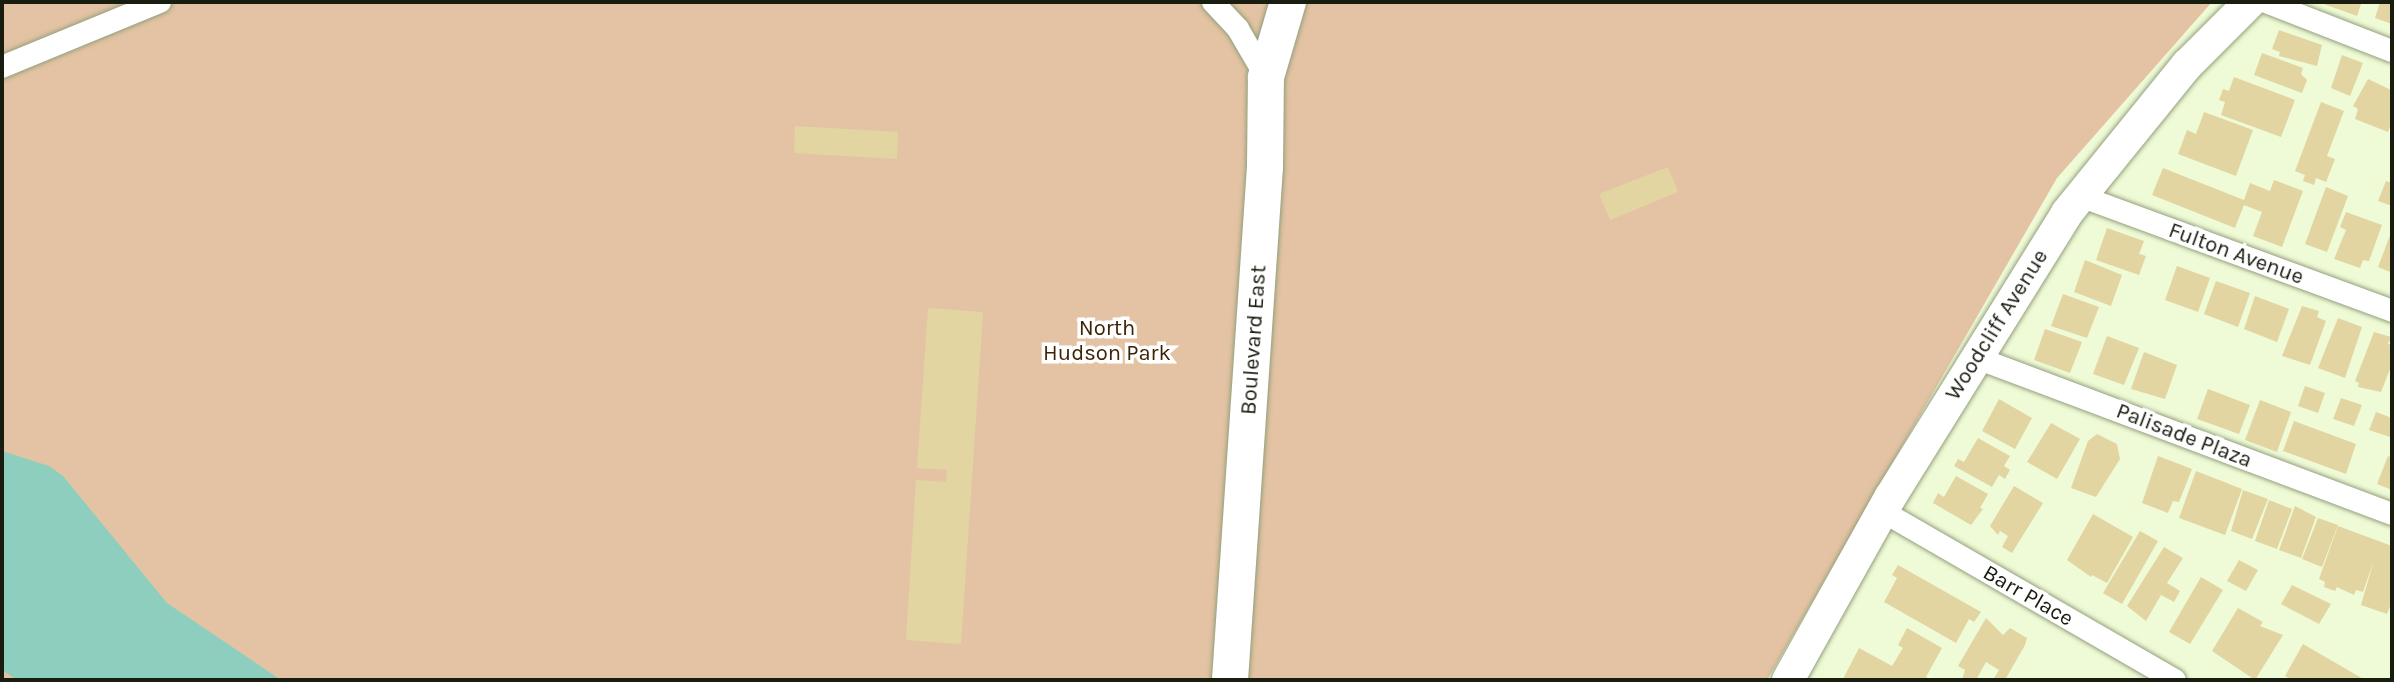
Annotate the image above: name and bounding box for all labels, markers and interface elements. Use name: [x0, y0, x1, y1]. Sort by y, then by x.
street label: Fulton Avenue: [2165, 217, 2307, 291]
street label: Woodcliff Avenue: [1940, 245, 2054, 405]
street label: Boulevard East: [1236, 264, 1272, 416]
park label: North Hudson Park: [1043, 315, 1171, 366]
street label: Palisade Plaza: [2112, 398, 2256, 474]
street label: Barr Place: [1978, 560, 2078, 632]

